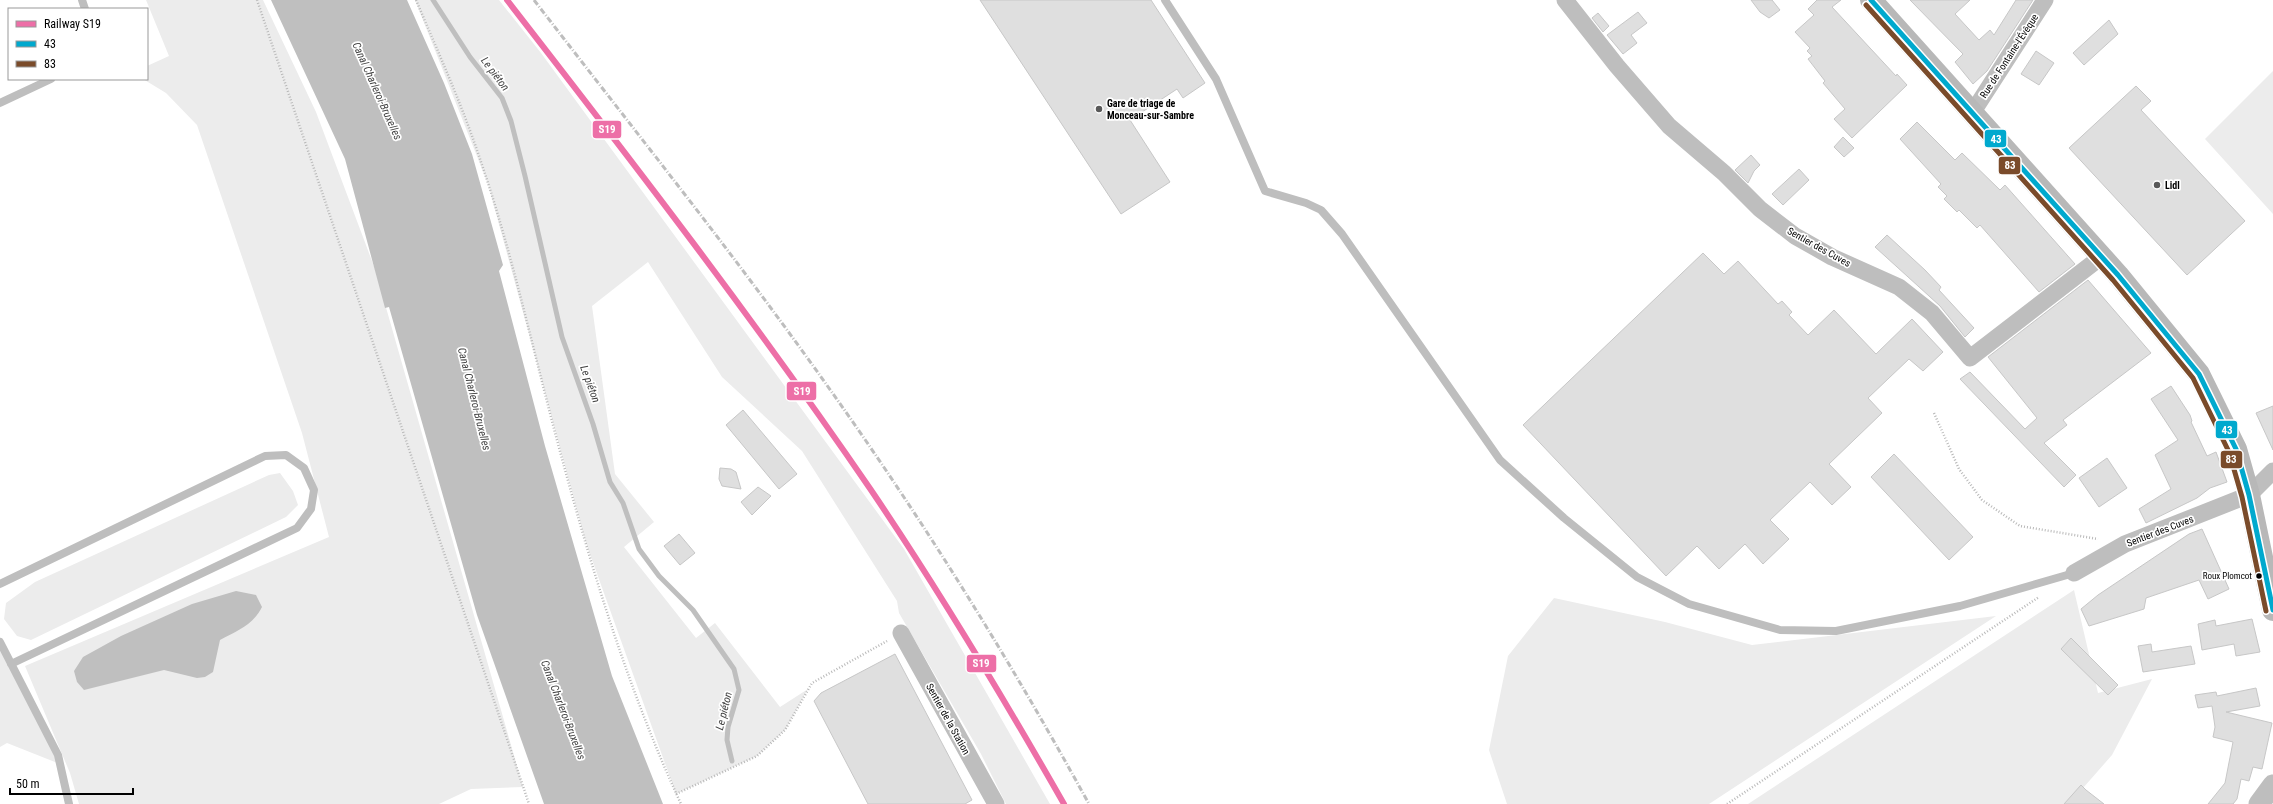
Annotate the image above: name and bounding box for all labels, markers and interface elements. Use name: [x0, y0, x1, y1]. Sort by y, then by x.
legend: [8, 8, 148, 80]
street label: Rue de Fontaine-l'Évêque: [1977, 11, 2040, 100]
text: Railway S19: [44, 17, 101, 31]
text: 43: [44, 37, 56, 51]
water label: Canal Charleroi-Bruxelles: [350, 40, 404, 142]
water label: Le piéton: [478, 55, 512, 93]
text: 83: [44, 57, 56, 71]
place label: Gare de triage de Monceau-sur-Sambre: [1107, 98, 1194, 121]
marker: Gare de triage de Monceau-sur-Sambre: [1094, 104, 1104, 114]
line badge: S19: [592, 120, 622, 139]
text: S19: [598, 123, 616, 136]
line badge: 43: [1984, 129, 2007, 148]
text: 43: [1990, 133, 2002, 146]
line badge: 83: [1998, 156, 2021, 175]
text: 83: [2004, 159, 2016, 172]
marker: Lidl: [2152, 180, 2162, 190]
place label: Lidl: [2165, 180, 2180, 191]
street label: Sentier des Cuves: [1786, 225, 1853, 269]
water label: Canal Charleroi-Bruxelles: [455, 346, 493, 452]
water label: Le piéton: [577, 364, 603, 404]
line badge: S19: [786, 381, 817, 401]
text: S19: [793, 385, 811, 398]
line badge: 43: [2215, 420, 2238, 439]
text: 43: [2221, 424, 2233, 437]
line badge: 83: [2220, 450, 2243, 469]
text: 83: [2225, 453, 2237, 466]
street label: Sentier des Cuves: [2125, 513, 2195, 549]
place label: Roux Plomcot: [2203, 571, 2252, 581]
marker: Roux Plomcot: [2254, 571, 2264, 581]
line badge: S19: [966, 654, 997, 673]
text: S19: [972, 657, 990, 670]
water label: Canal Charleroi-Bruxelles: [538, 658, 588, 762]
street label: Sentier de la Station: [924, 682, 972, 757]
water label: Le piéton: [713, 691, 735, 731]
scale bar: [10, 770, 133, 796]
text: 50 m: [16, 777, 40, 791]

